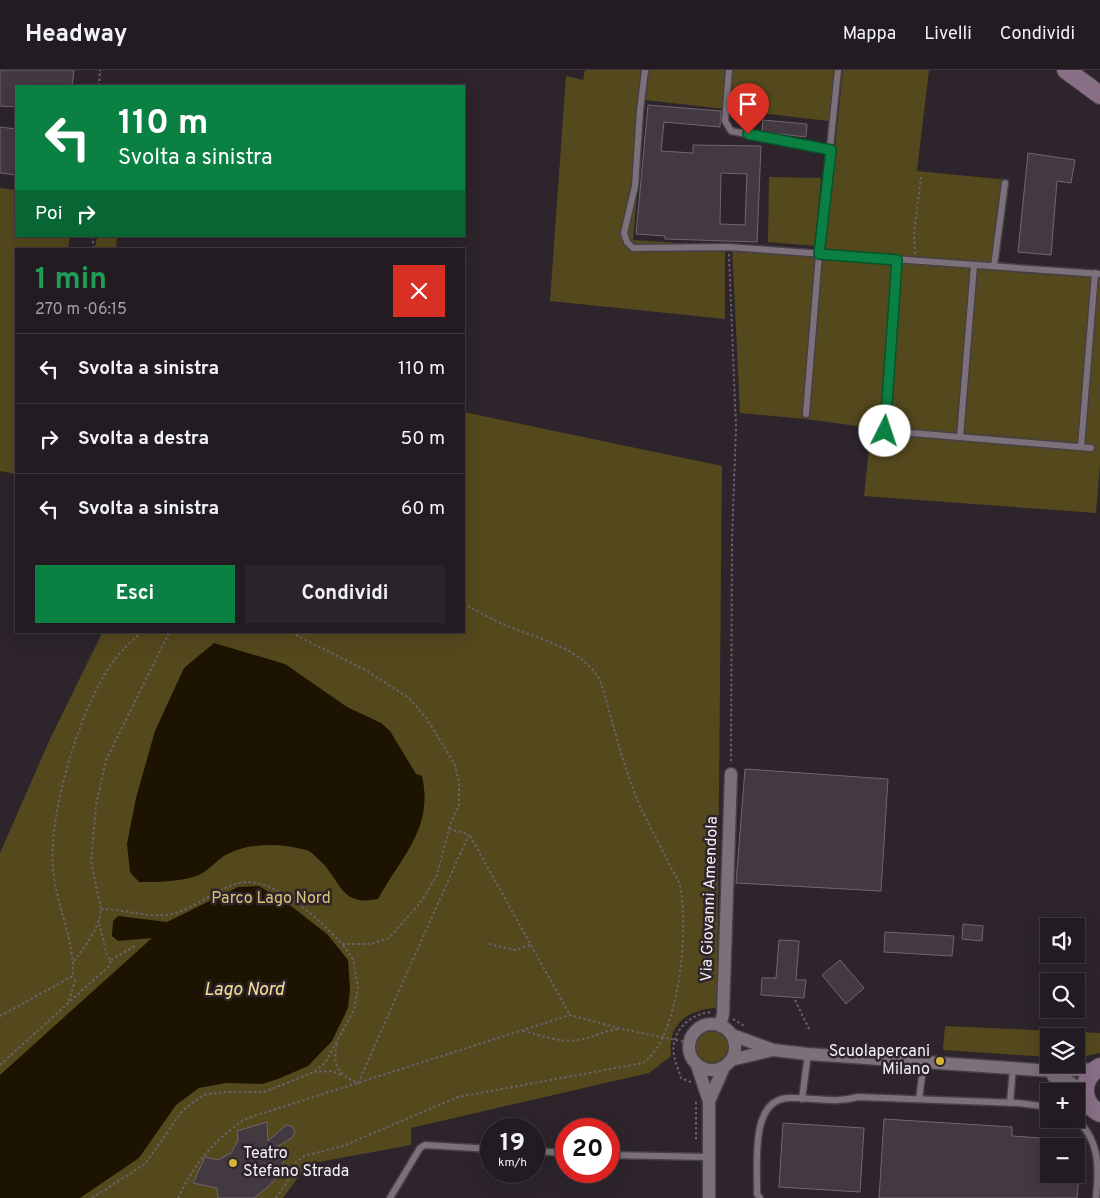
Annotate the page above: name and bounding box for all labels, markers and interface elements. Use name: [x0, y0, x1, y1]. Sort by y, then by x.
text: Headway: [25, 20, 127, 50]
text: Mappa: [843, 23, 896, 46]
text: Livelli: [924, 23, 972, 46]
text: Condividi: [1000, 23, 1075, 46]
pin: [727, 83, 769, 134]
icon: arrive: [734, 90, 762, 118]
text: 110 m: [118, 102, 208, 146]
icon: left: [35, 105, 100, 170]
text: Svolta a sinistra: [118, 145, 273, 172]
icon: right: [72, 200, 100, 228]
text: Poi: [35, 202, 62, 226]
text: 1 min: [35, 262, 107, 299]
button: close: [393, 265, 445, 317]
text: 270 m · 06:15: [35, 300, 127, 320]
icon: left: [35, 355, 63, 383]
text: Svolta a sinistra: [78, 357, 219, 381]
text: 110 m: [398, 357, 445, 381]
position arrow: [858, 404, 910, 456]
icon: right: [35, 425, 63, 453]
text: Svolta a destra: [78, 427, 209, 451]
text: 50 m: [400, 427, 445, 451]
icon: left: [35, 495, 63, 523]
text: Svolta a sinistra: [78, 497, 219, 521]
text: 60 m: [401, 497, 445, 521]
button: Esci: [35, 565, 235, 623]
button: Condividi: [245, 565, 445, 623]
street label: Via Giovanni Amendola: [697, 816, 723, 982]
park label: Parco Lago Nord: [211, 889, 331, 909]
map controls: [1040, 918, 1085, 1183]
button: sound: [1040, 918, 1085, 963]
button: search: [1040, 973, 1085, 1018]
water label: Lago Nord: [204, 979, 285, 1002]
button: layers: [1040, 1028, 1085, 1073]
place label: Scuolapercani Milano: [829, 1042, 930, 1080]
marker: Scuolapercani Milano: [934, 1055, 946, 1067]
button: +: [1040, 1083, 1085, 1128]
speed limit sign: 20: [555, 1118, 620, 1183]
text: 19: [500, 1128, 525, 1160]
button: −: [1040, 1138, 1085, 1183]
place label: Teatro Stefano Strada: [243, 1144, 349, 1182]
text: km/h: [498, 1155, 527, 1171]
marker: Teatro Stefano Strada: [227, 1157, 239, 1169]

